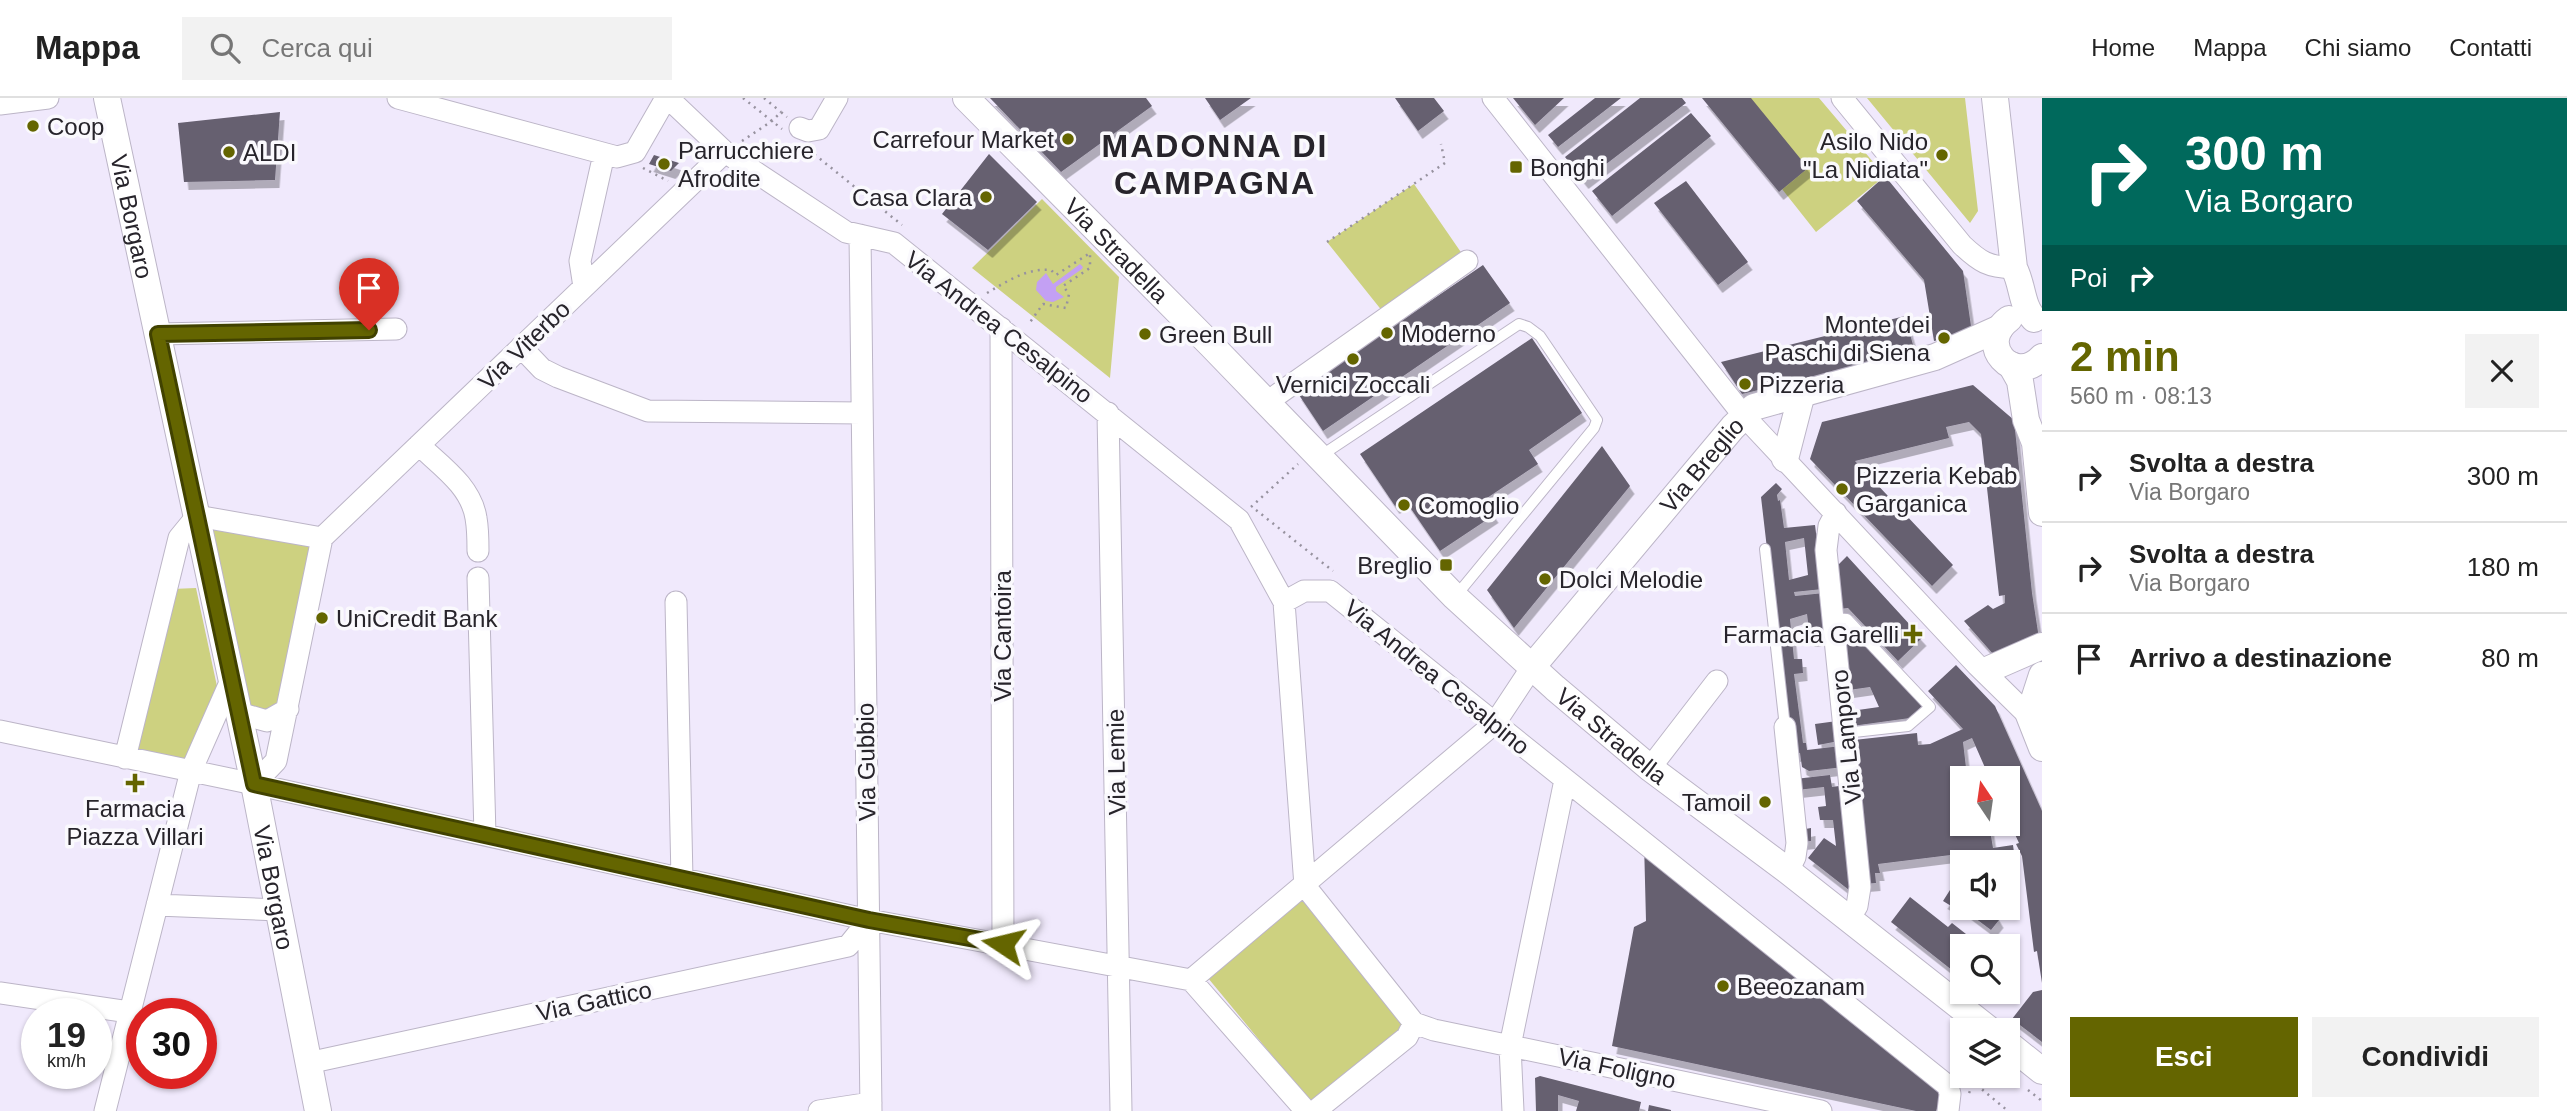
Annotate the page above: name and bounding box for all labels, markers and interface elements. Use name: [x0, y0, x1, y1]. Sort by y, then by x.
search box: [182, 17, 672, 80]
text: Mappa: [35, 29, 140, 66]
icon: search: [206, 29, 244, 67]
text: Cerca qui: [262, 33, 373, 63]
text: Home: [2091, 34, 2155, 61]
text: Mappa: [2193, 34, 2267, 61]
text: Chi siamo: [2305, 34, 2411, 61]
text: Contatti: [2449, 34, 2532, 61]
place label: Coop: [47, 113, 104, 140]
marker: Coop: [25, 118, 41, 134]
place label: Carrefour Market: [873, 126, 1054, 153]
icon: right: [2070, 126, 2161, 217]
text: 300 m: [2185, 126, 2324, 180]
district label: MADONNA DI CAMPAGNA: [1102, 128, 1328, 201]
place label: Asilo Nido "La Nidiata": [1803, 128, 1928, 183]
marker: Carrefour Market: [1060, 131, 1076, 147]
place label: Parrucchiere Afrodite: [678, 137, 814, 192]
place label: ALDI: [243, 139, 296, 166]
marker: ALDI: [221, 144, 237, 160]
marker: Asilo Nido "La Nidiata": [1934, 147, 1950, 163]
street label: Via Borgaro: [106, 152, 159, 281]
place label: Bonghi: [1530, 154, 1605, 181]
marker: Parrucchiere Afrodite: [656, 156, 672, 172]
marker: Bonghi: [1508, 159, 1524, 175]
text: Via Borgaro: [2185, 183, 2353, 219]
place label: Casa Clara: [852, 184, 973, 211]
marker: Casa Clara: [978, 189, 994, 205]
street label: Via Stradella: [1059, 192, 1175, 308]
street label: Via Andrea Cesalpino: [900, 245, 1098, 409]
pin: [339, 258, 399, 330]
icon: right: [2122, 259, 2160, 297]
text: Poi: [2070, 263, 2108, 293]
icon: arrive: [350, 269, 388, 307]
street label: Via Viterbo: [473, 295, 575, 395]
place label: Monte dei Paschi di Siena: [1765, 311, 1931, 366]
place label: Moderno: [1401, 320, 1496, 347]
place label: Green Bull: [1159, 321, 1272, 348]
marker: Moderno: [1379, 325, 1395, 341]
marker: Green Bull: [1137, 326, 1153, 342]
marker: Monte dei Paschi di Siena: [1936, 330, 1952, 346]
text: 2 min: [2070, 333, 2180, 380]
button: close: [2465, 334, 2539, 408]
marker: Vernici Zoccali: [1345, 351, 1361, 367]
place label: Vernici Zoccali: [1276, 371, 1430, 398]
place label: Pizzeria: [1759, 371, 1845, 398]
marker: Pizzeria: [1737, 376, 1753, 392]
text: 560 m · 08:13: [2070, 383, 2212, 409]
street label: Via Breglio: [1654, 411, 1749, 518]
text: Svolta a destra: [2129, 448, 2314, 478]
icon: right: [2070, 458, 2108, 496]
text: 300 m: [2467, 461, 2539, 491]
place label: Pizzeria Kebab Garganica: [1856, 462, 2017, 517]
text: Via Borgaro: [2129, 479, 2250, 505]
marker: Pizzeria Kebab Garganica: [1834, 481, 1850, 497]
place label: Comoglio: [1418, 492, 1519, 519]
marker: Comoglio: [1396, 497, 1412, 513]
text: Svolta a destra: [2129, 539, 2314, 569]
icon: right: [2070, 549, 2108, 587]
place label: Breglio: [1357, 552, 1432, 579]
text: 180 m: [2467, 552, 2539, 582]
marker: Breglio: [1438, 557, 1454, 573]
place label: Dolci Melodie: [1559, 566, 1703, 593]
street label: Via Cantoira: [989, 570, 1016, 702]
text: Via Borgaro: [2129, 570, 2250, 596]
marker: Dolci Melodie: [1537, 571, 1553, 587]
street label: Via Andrea Cesalpino: [1339, 594, 1535, 760]
place label: UniCredit Bank: [336, 605, 498, 632]
marker: UniCredit Bank: [314, 610, 330, 626]
place label: Farmacia Garelli: [1723, 621, 1899, 648]
marker: Farmacia Garelli: [1905, 626, 1921, 642]
icon: arrive: [2070, 640, 2108, 678]
text: Arrivo a destinazione: [2129, 643, 2392, 673]
text: 80 m: [2481, 643, 2539, 673]
street label: Via Lamporo: [1825, 668, 1867, 806]
street label: Via Stradella: [1551, 682, 1673, 790]
street label: Via Gubbio: [851, 703, 881, 821]
street label: Via Lemie: [1102, 709, 1130, 815]
north arrow: [1950, 766, 2020, 836]
map controls: [1950, 766, 2020, 1088]
marker: Farmacia Piazza Villari: [127, 775, 143, 791]
place label: Tamoil: [1682, 789, 1751, 816]
marker: Tamoil: [1757, 794, 1773, 810]
place label: Farmacia Piazza Villari: [67, 795, 203, 850]
street label: Via Borgaro: [249, 823, 300, 952]
button: sound: [1950, 850, 2020, 920]
position arrow: [966, 907, 1040, 981]
button: search: [1950, 934, 2020, 1004]
place label: Beeozanam: [1737, 973, 1865, 1000]
street label: Via Gattico: [534, 976, 654, 1026]
marker: Beeozanam: [1715, 978, 1731, 994]
speed limit sign: 30: [126, 998, 217, 1089]
text: 19: [47, 1015, 86, 1054]
button: Esci: [2070, 1017, 2298, 1097]
button: Condividi: [2312, 1017, 2539, 1097]
button: layers: [1950, 1018, 2020, 1088]
street label: Via Foligno: [1556, 1042, 1678, 1094]
text: km/h: [47, 1051, 86, 1071]

